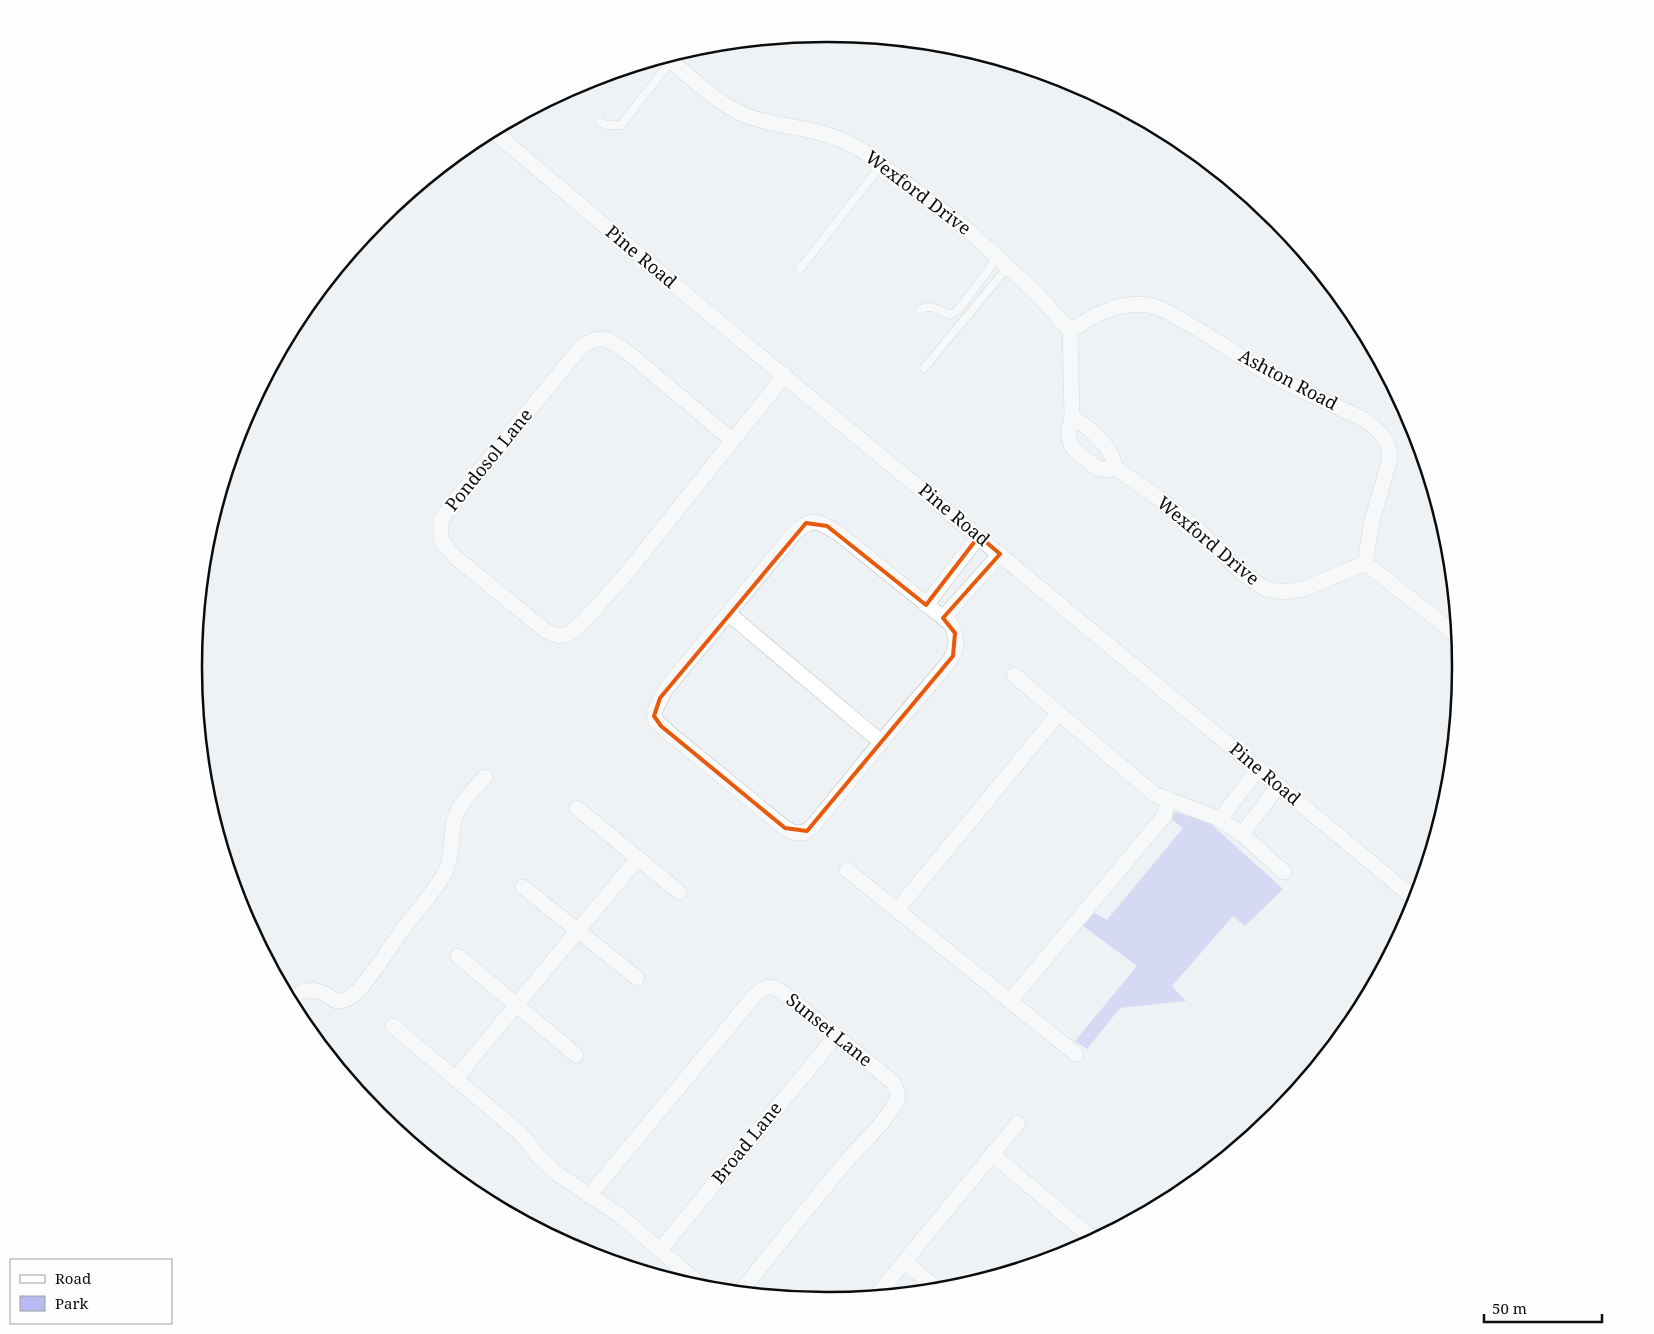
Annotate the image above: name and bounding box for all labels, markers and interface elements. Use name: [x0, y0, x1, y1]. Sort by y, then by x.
street label: Wexford Drive: [861, 145, 976, 240]
street label: Pine Road: [601, 219, 682, 293]
street label: Ashton Road: [1235, 343, 1342, 415]
street label: Pondosol Lane: [439, 403, 537, 516]
street label: Pine Road: [914, 477, 995, 551]
street label: Wexford Drive: [1153, 490, 1265, 590]
street label: Pine Road: [1225, 736, 1306, 810]
street label: Sunset Lane: [782, 987, 878, 1071]
street label: Broad Lane: [706, 1096, 787, 1188]
legend: [10, 1259, 172, 1324]
text: Road: [55, 1268, 91, 1288]
scale bar: [1484, 1292, 1602, 1324]
text: Park: [55, 1293, 89, 1313]
text: 50 m: [1492, 1298, 1527, 1318]

